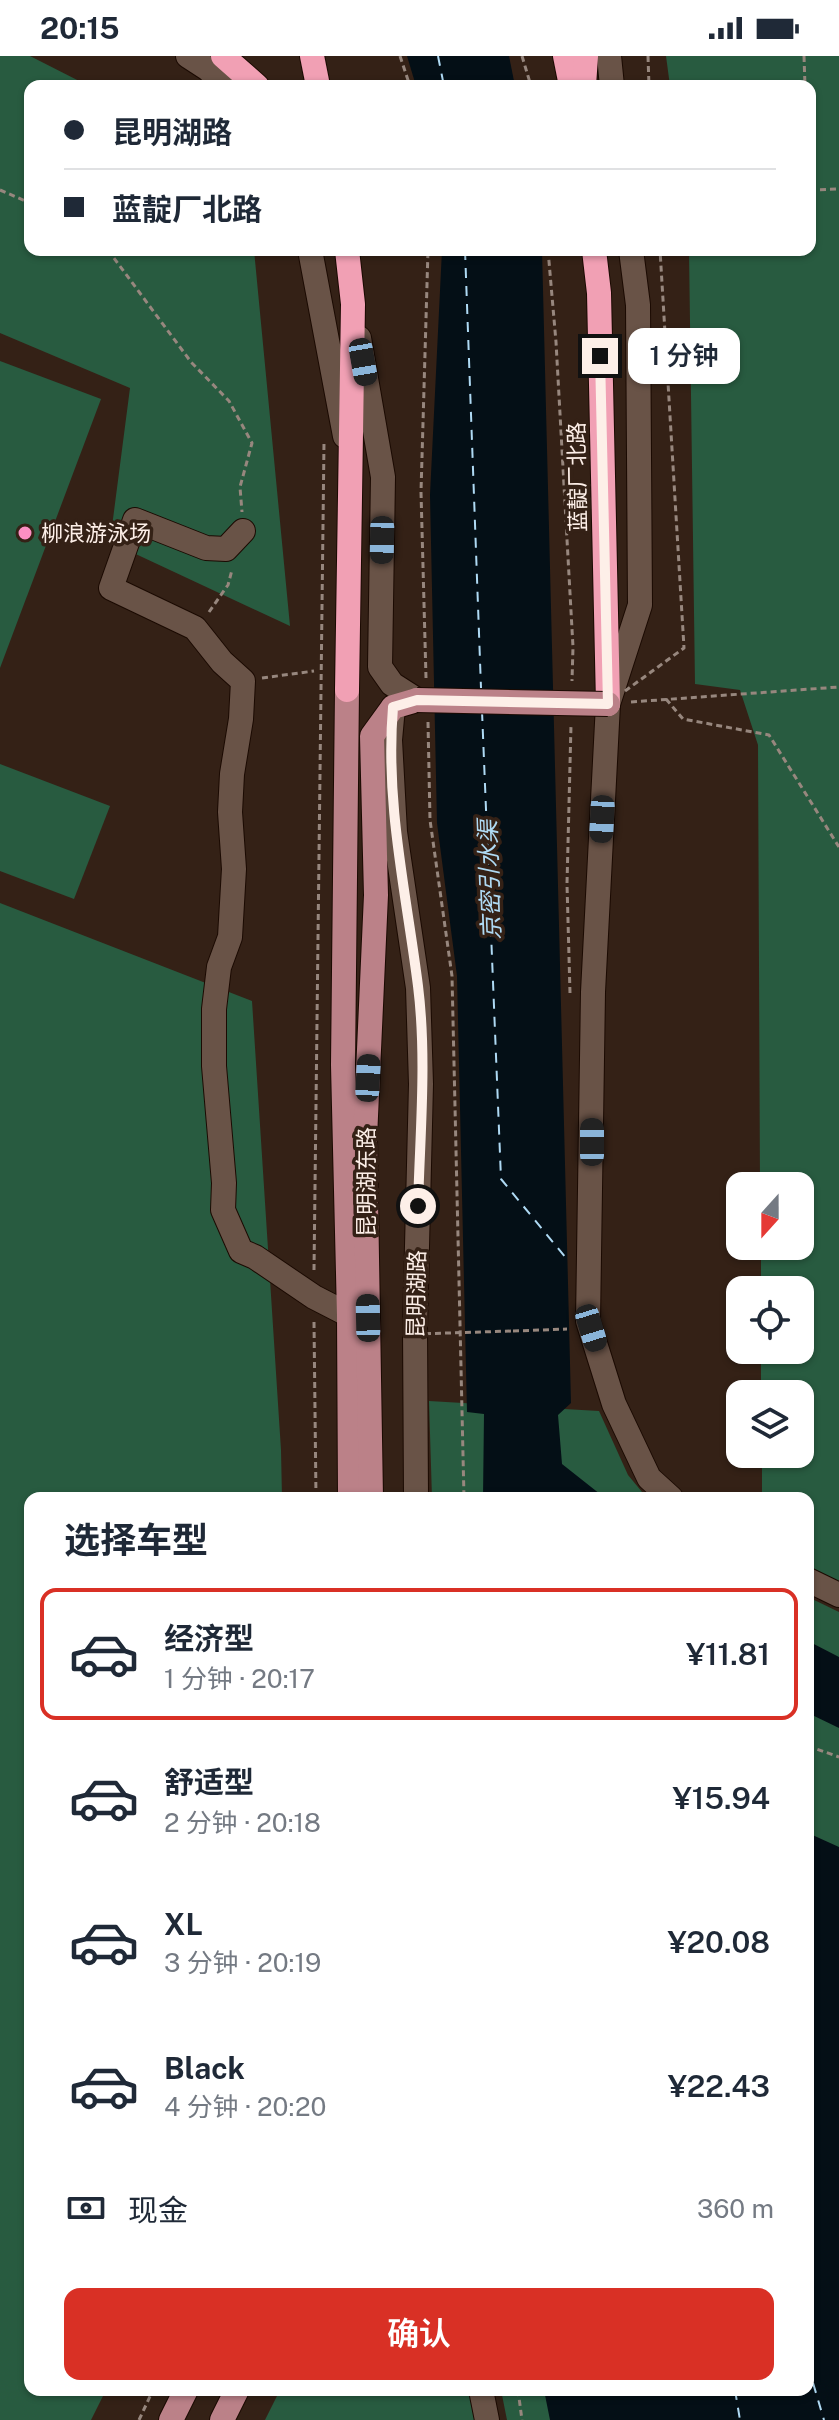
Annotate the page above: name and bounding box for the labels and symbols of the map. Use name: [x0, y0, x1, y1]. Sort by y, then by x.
callout: 1 分钟: [628, 328, 740, 384]
car: [347, 336, 379, 388]
route end: [582, 338, 618, 374]
street label: 蓝靛厂北路: [563, 422, 591, 532]
car: [370, 516, 394, 564]
place label: 柳浪游泳场: [41, 520, 151, 546]
marker: 柳浪游泳场: [16, 524, 34, 542]
car: [589, 794, 615, 844]
water label: 京密引水渠: [473, 817, 505, 940]
car: [355, 1053, 381, 1103]
car: [580, 1118, 604, 1166]
street label: 昆明湖东路: [353, 1127, 379, 1237]
north arrow: [726, 1172, 814, 1260]
route start: [400, 1188, 436, 1224]
street label: 昆明湖路: [402, 1250, 430, 1338]
car: [356, 1294, 380, 1342]
car: [573, 1302, 609, 1354]

